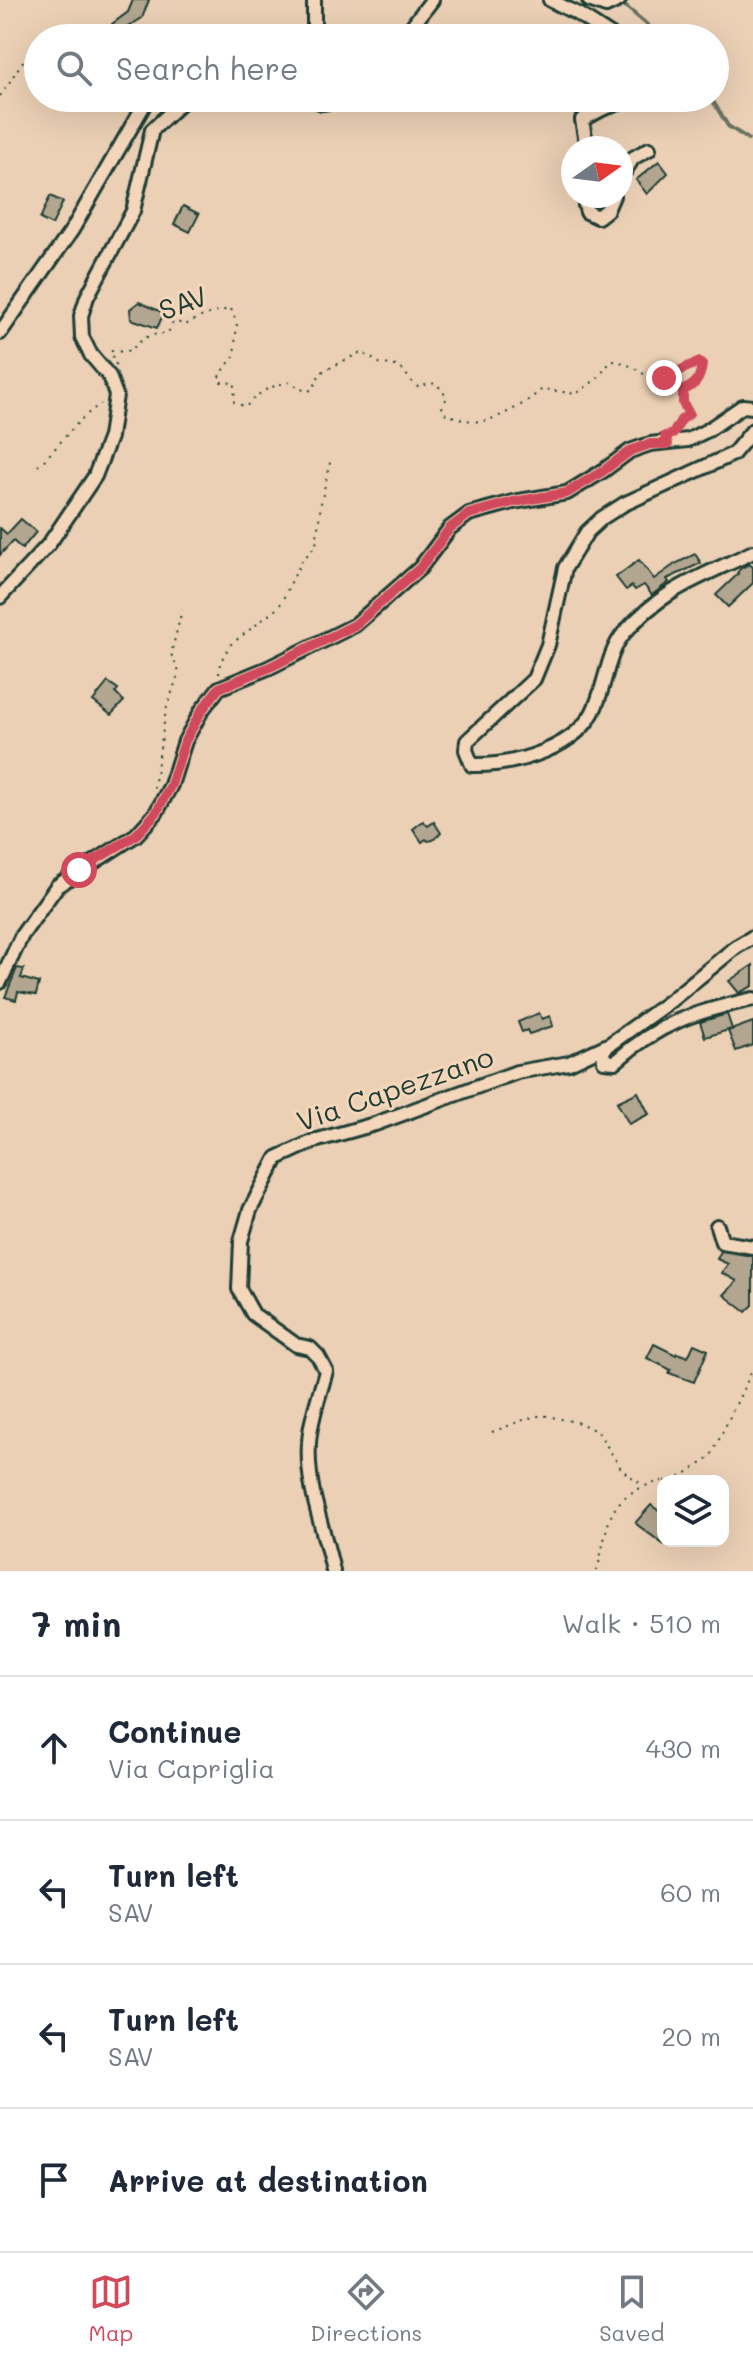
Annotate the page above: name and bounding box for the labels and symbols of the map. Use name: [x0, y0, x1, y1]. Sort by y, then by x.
north arrow: [561, 136, 633, 208]
street label: SAV: [154, 277, 212, 327]
route end: [646, 360, 682, 396]
route start: [61, 852, 97, 888]
street label: Via Capezzano: [292, 1038, 498, 1139]

